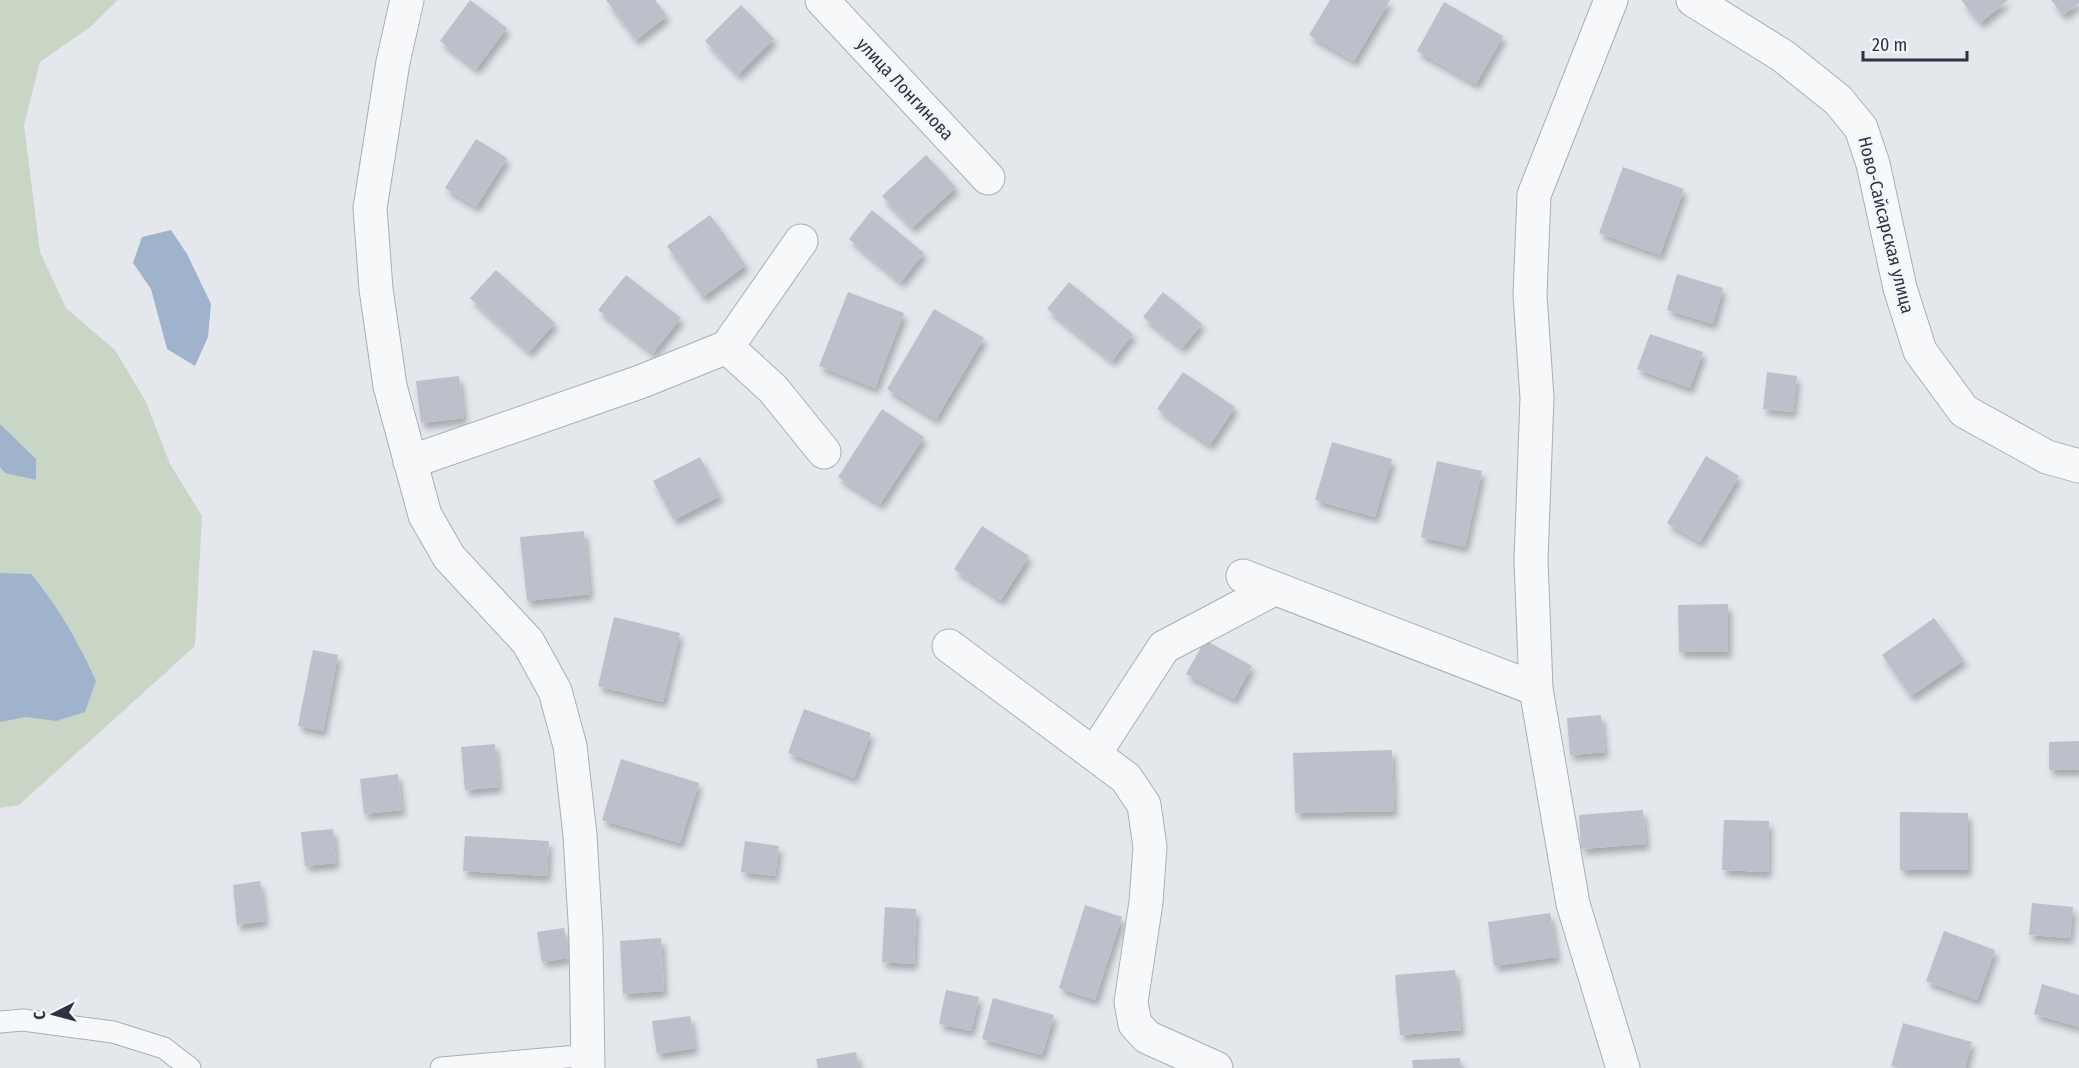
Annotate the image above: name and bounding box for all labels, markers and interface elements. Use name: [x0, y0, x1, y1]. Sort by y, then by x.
scale bar: [1863, 24, 1966, 62]
street label: улица Лонгинова: [852, 33, 958, 145]
text: 20 m: [1872, 34, 1907, 56]
street label: Ново-Сайсарская улица: [1853, 134, 1919, 316]
north arrow: [24, 984, 84, 1044]
text: С: [30, 1010, 49, 1021]

